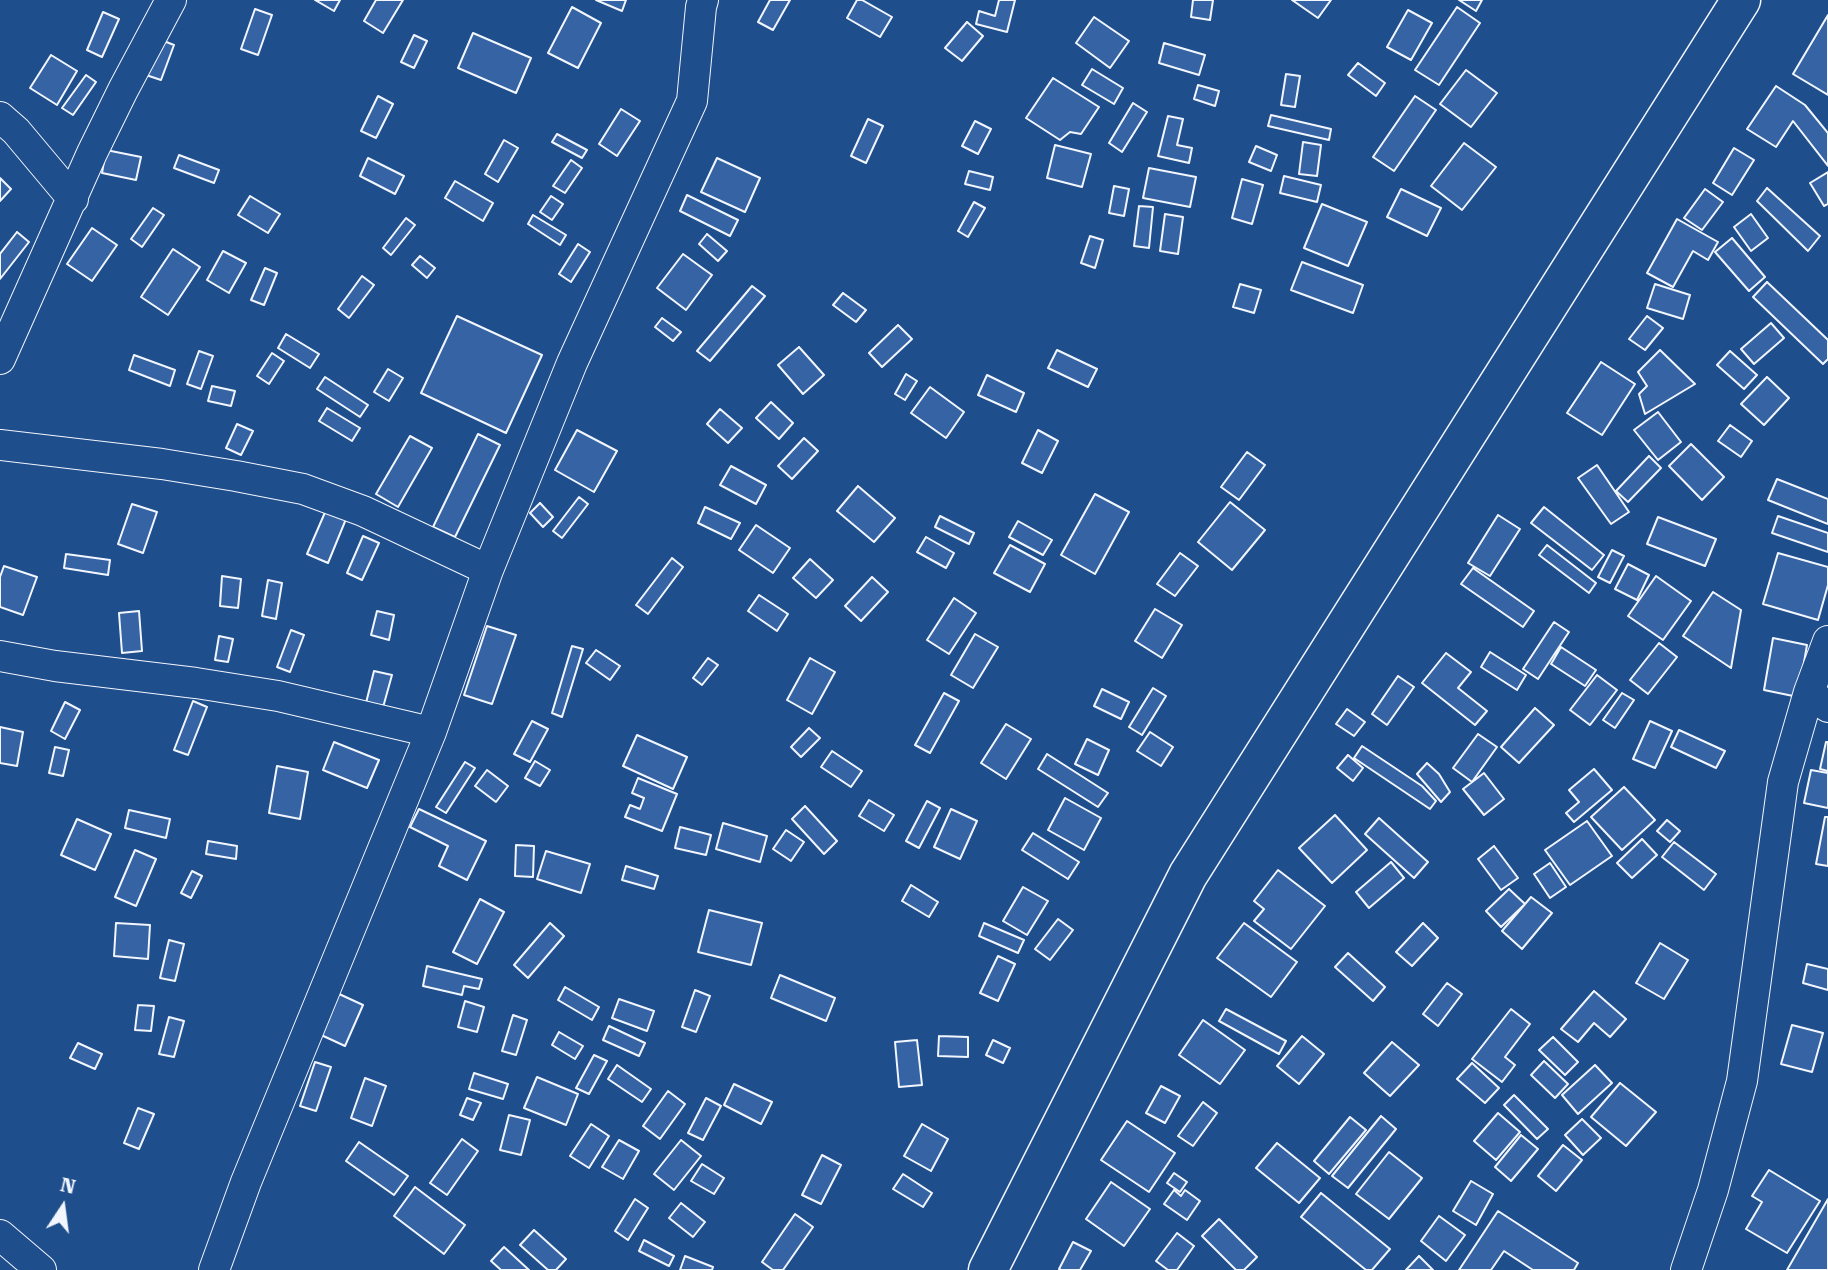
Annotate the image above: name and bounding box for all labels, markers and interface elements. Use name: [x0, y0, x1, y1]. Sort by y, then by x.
north arrow: [28, 1172, 98, 1242]
text: N: [58, 1173, 78, 1199]

